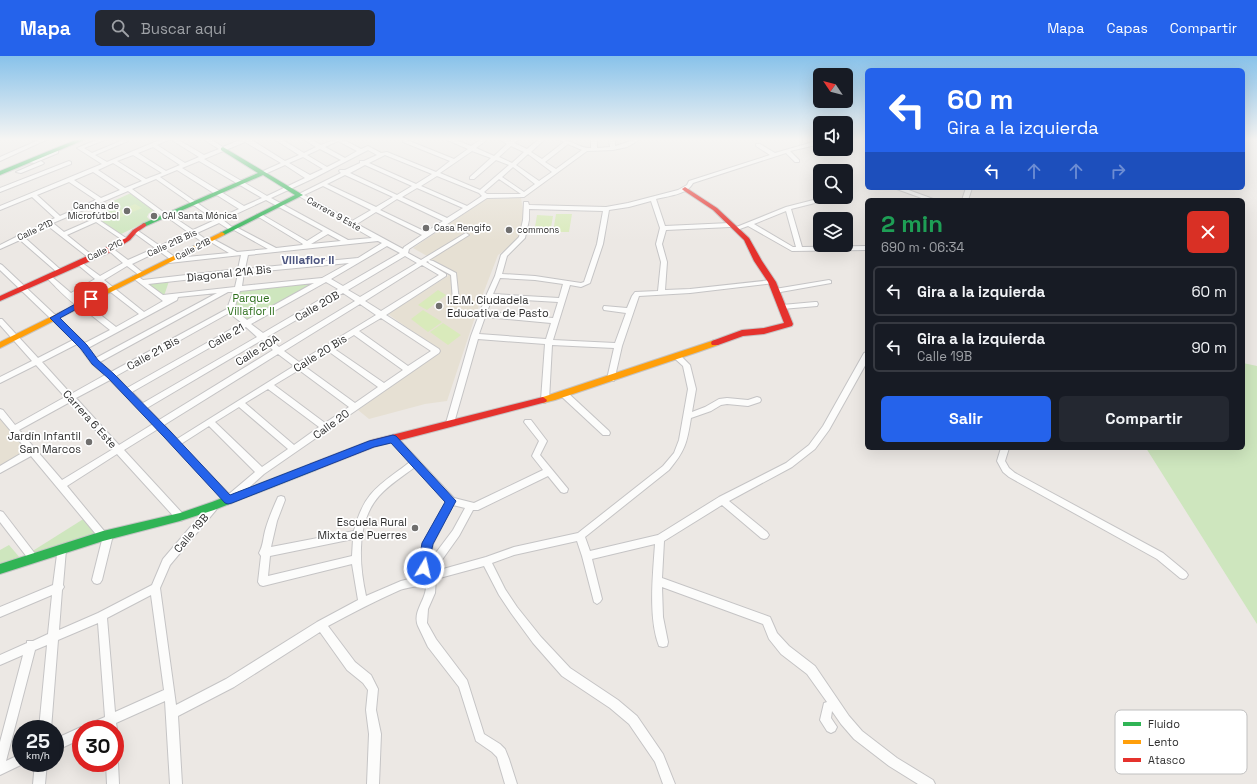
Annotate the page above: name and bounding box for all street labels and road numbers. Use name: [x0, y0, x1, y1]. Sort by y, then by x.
street label: Carrera 9 Este: [305, 194, 363, 234]
street label: Calle 21D: [15, 216, 55, 244]
street label: Calle 21B Bis: [146, 227, 198, 259]
street label: Calle 21C: [85, 236, 125, 264]
street label: Calle 21B: [174, 236, 212, 262]
street label: Diagonal 21A Bis: [186, 262, 272, 284]
street label: Calle 20B: [292, 288, 342, 324]
street label: Calle 21: [205, 320, 247, 352]
street label: Calle 20A: [233, 331, 281, 369]
street label: Calle 20 Bis: [291, 331, 349, 375]
street label: Calle 21 Bis: [124, 333, 182, 373]
street label: Carrera 6 Este: [60, 387, 120, 451]
street label: Calle 20: [310, 406, 352, 442]
street label: Calle 19B: [171, 511, 211, 555]

